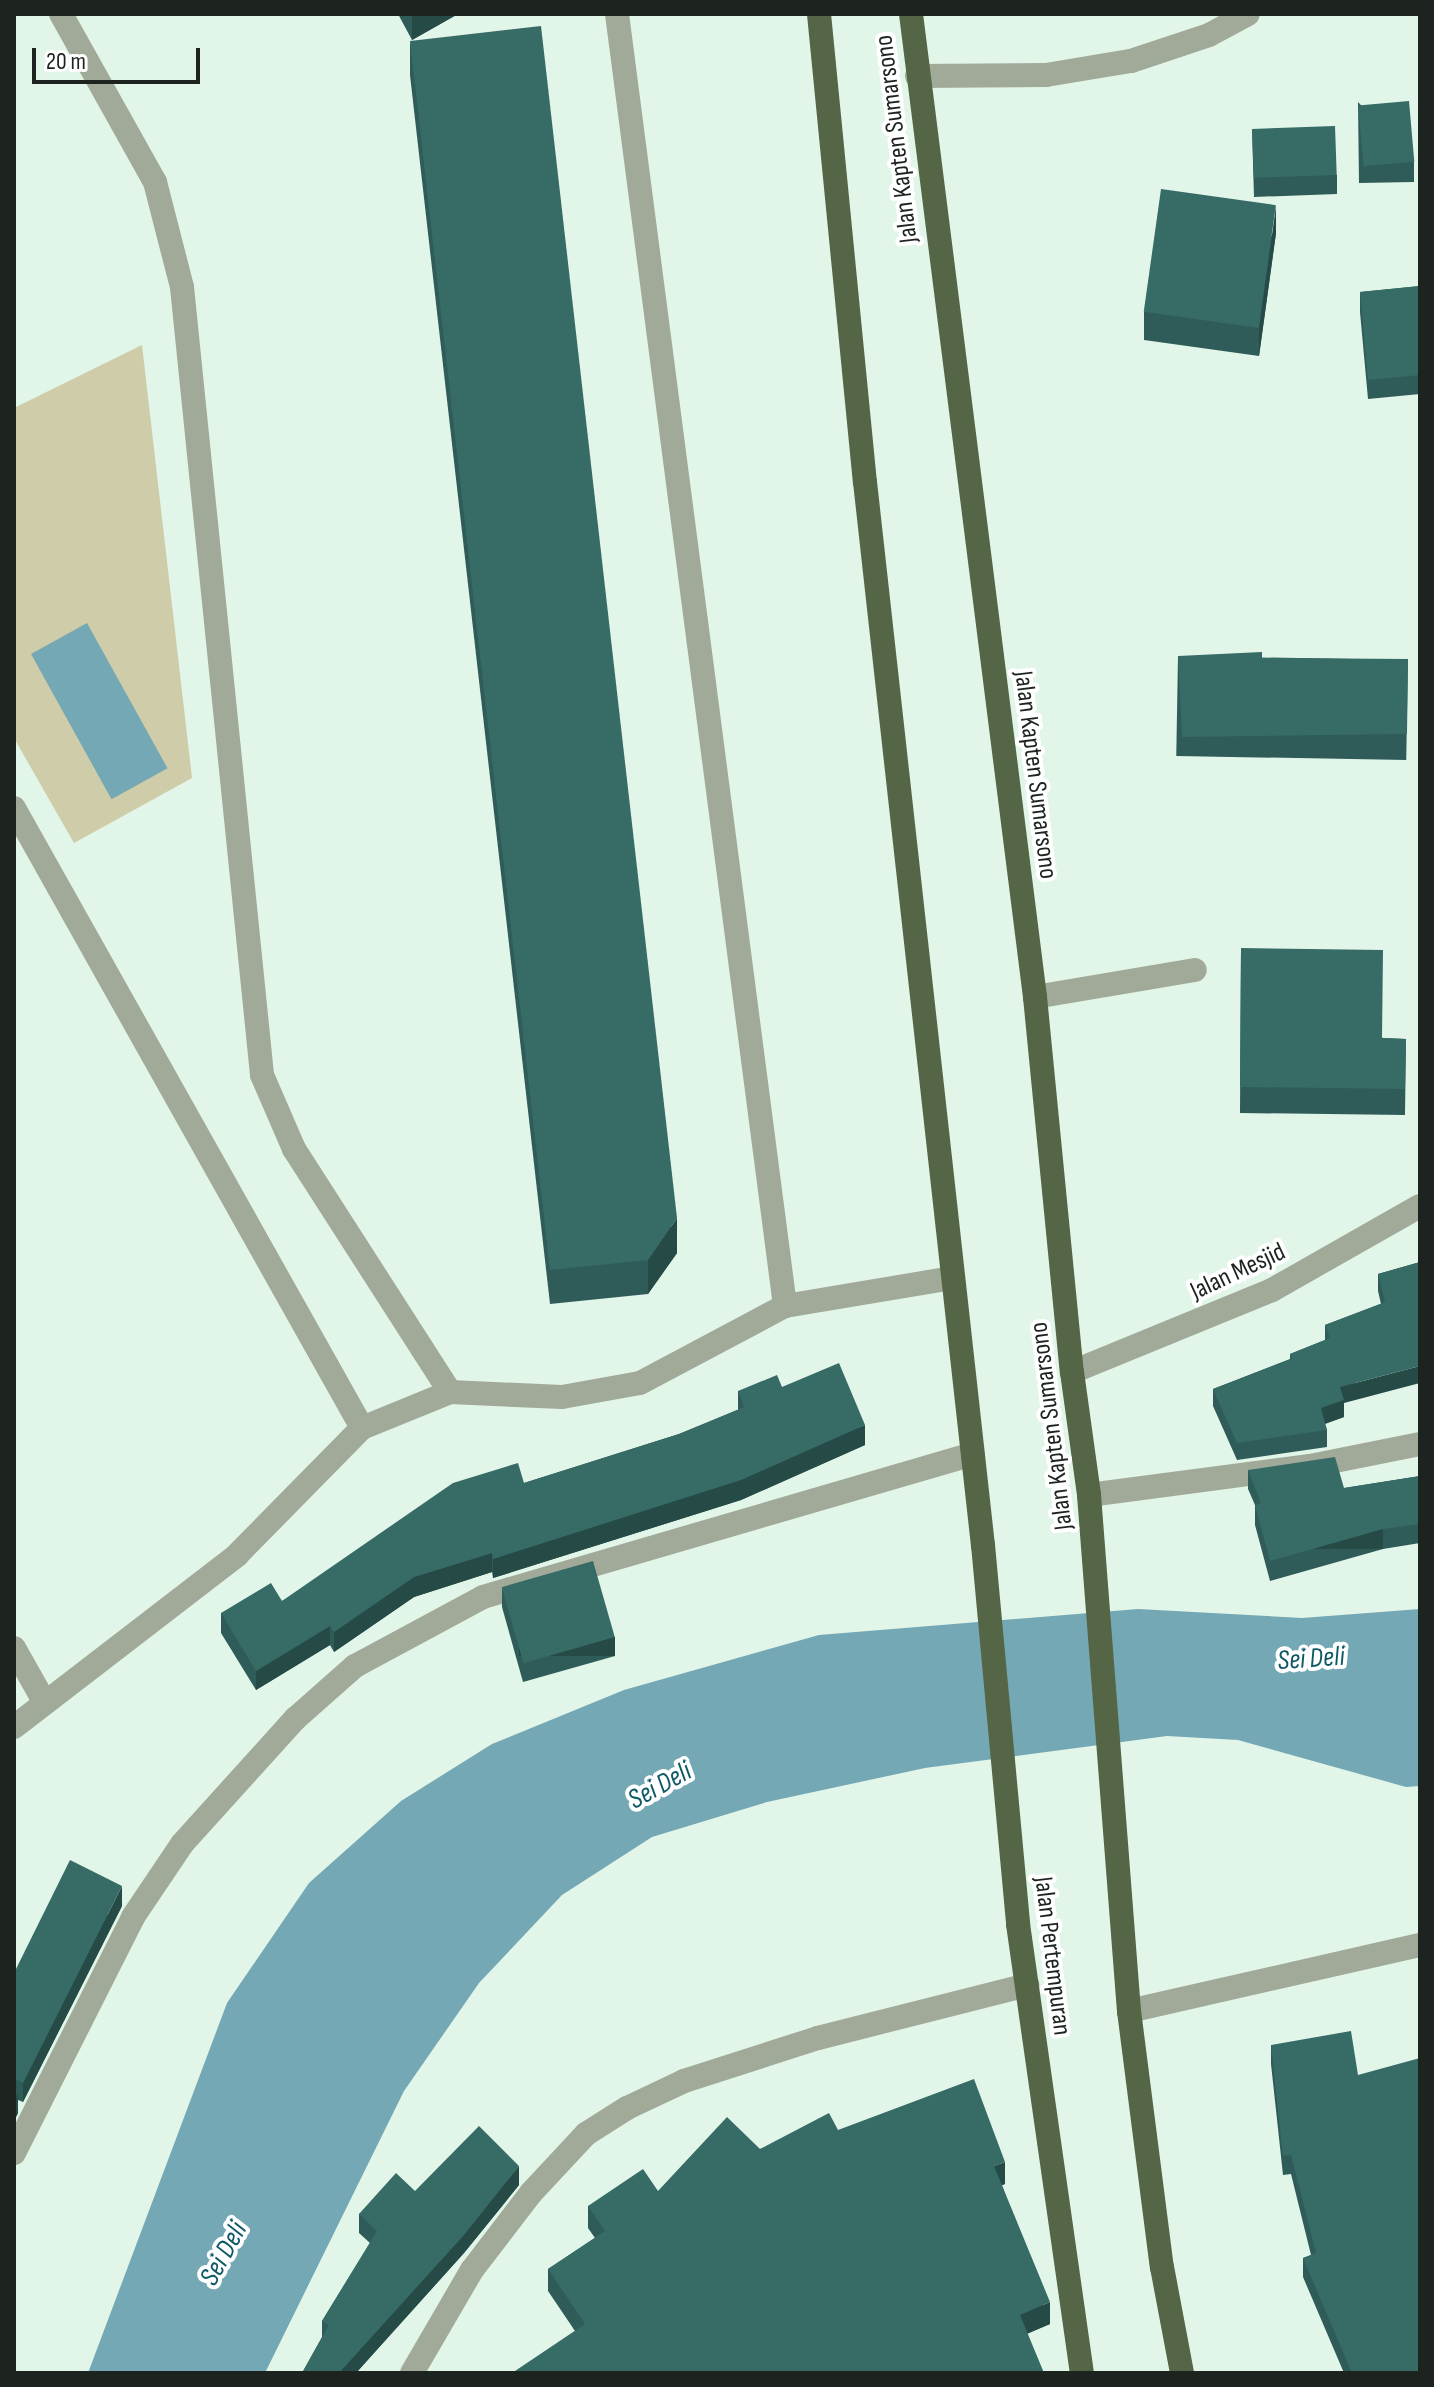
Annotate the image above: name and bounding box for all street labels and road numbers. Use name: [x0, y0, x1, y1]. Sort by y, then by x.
street label: Jalan Kapten Sumarsono: [869, 33, 925, 245]
street label: Jalan Kapten Sumarsono: [1007, 669, 1063, 881]
street label: Jalan Mesjid: [1186, 1237, 1290, 1307]
street label: Jalan Kapten Sumarsono: [1024, 1320, 1080, 1532]
street label: Jalan Pertempuran: [1027, 1875, 1077, 2037]

